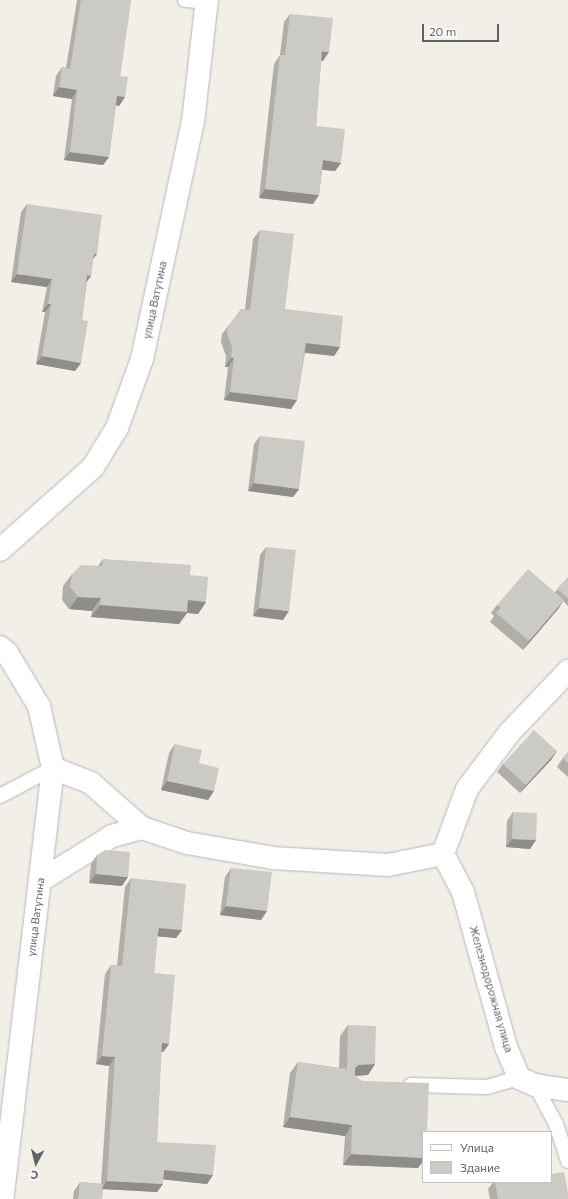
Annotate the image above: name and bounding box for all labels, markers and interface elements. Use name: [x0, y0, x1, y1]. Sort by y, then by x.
scale bar: [424, 16, 501, 42]
text: 20 m: [429, 24, 456, 38]
street label: улица Ватутина: [140, 260, 170, 340]
street label: улица Ватутина: [25, 877, 47, 957]
street label: Железнодорожная улица: [467, 924, 515, 1054]
legend: [422, 1131, 552, 1183]
text: Улица: [460, 1140, 494, 1154]
north arrow: [16, 1143, 56, 1183]
text: Здание: [460, 1160, 500, 1174]
text: С: [30, 1168, 39, 1182]

